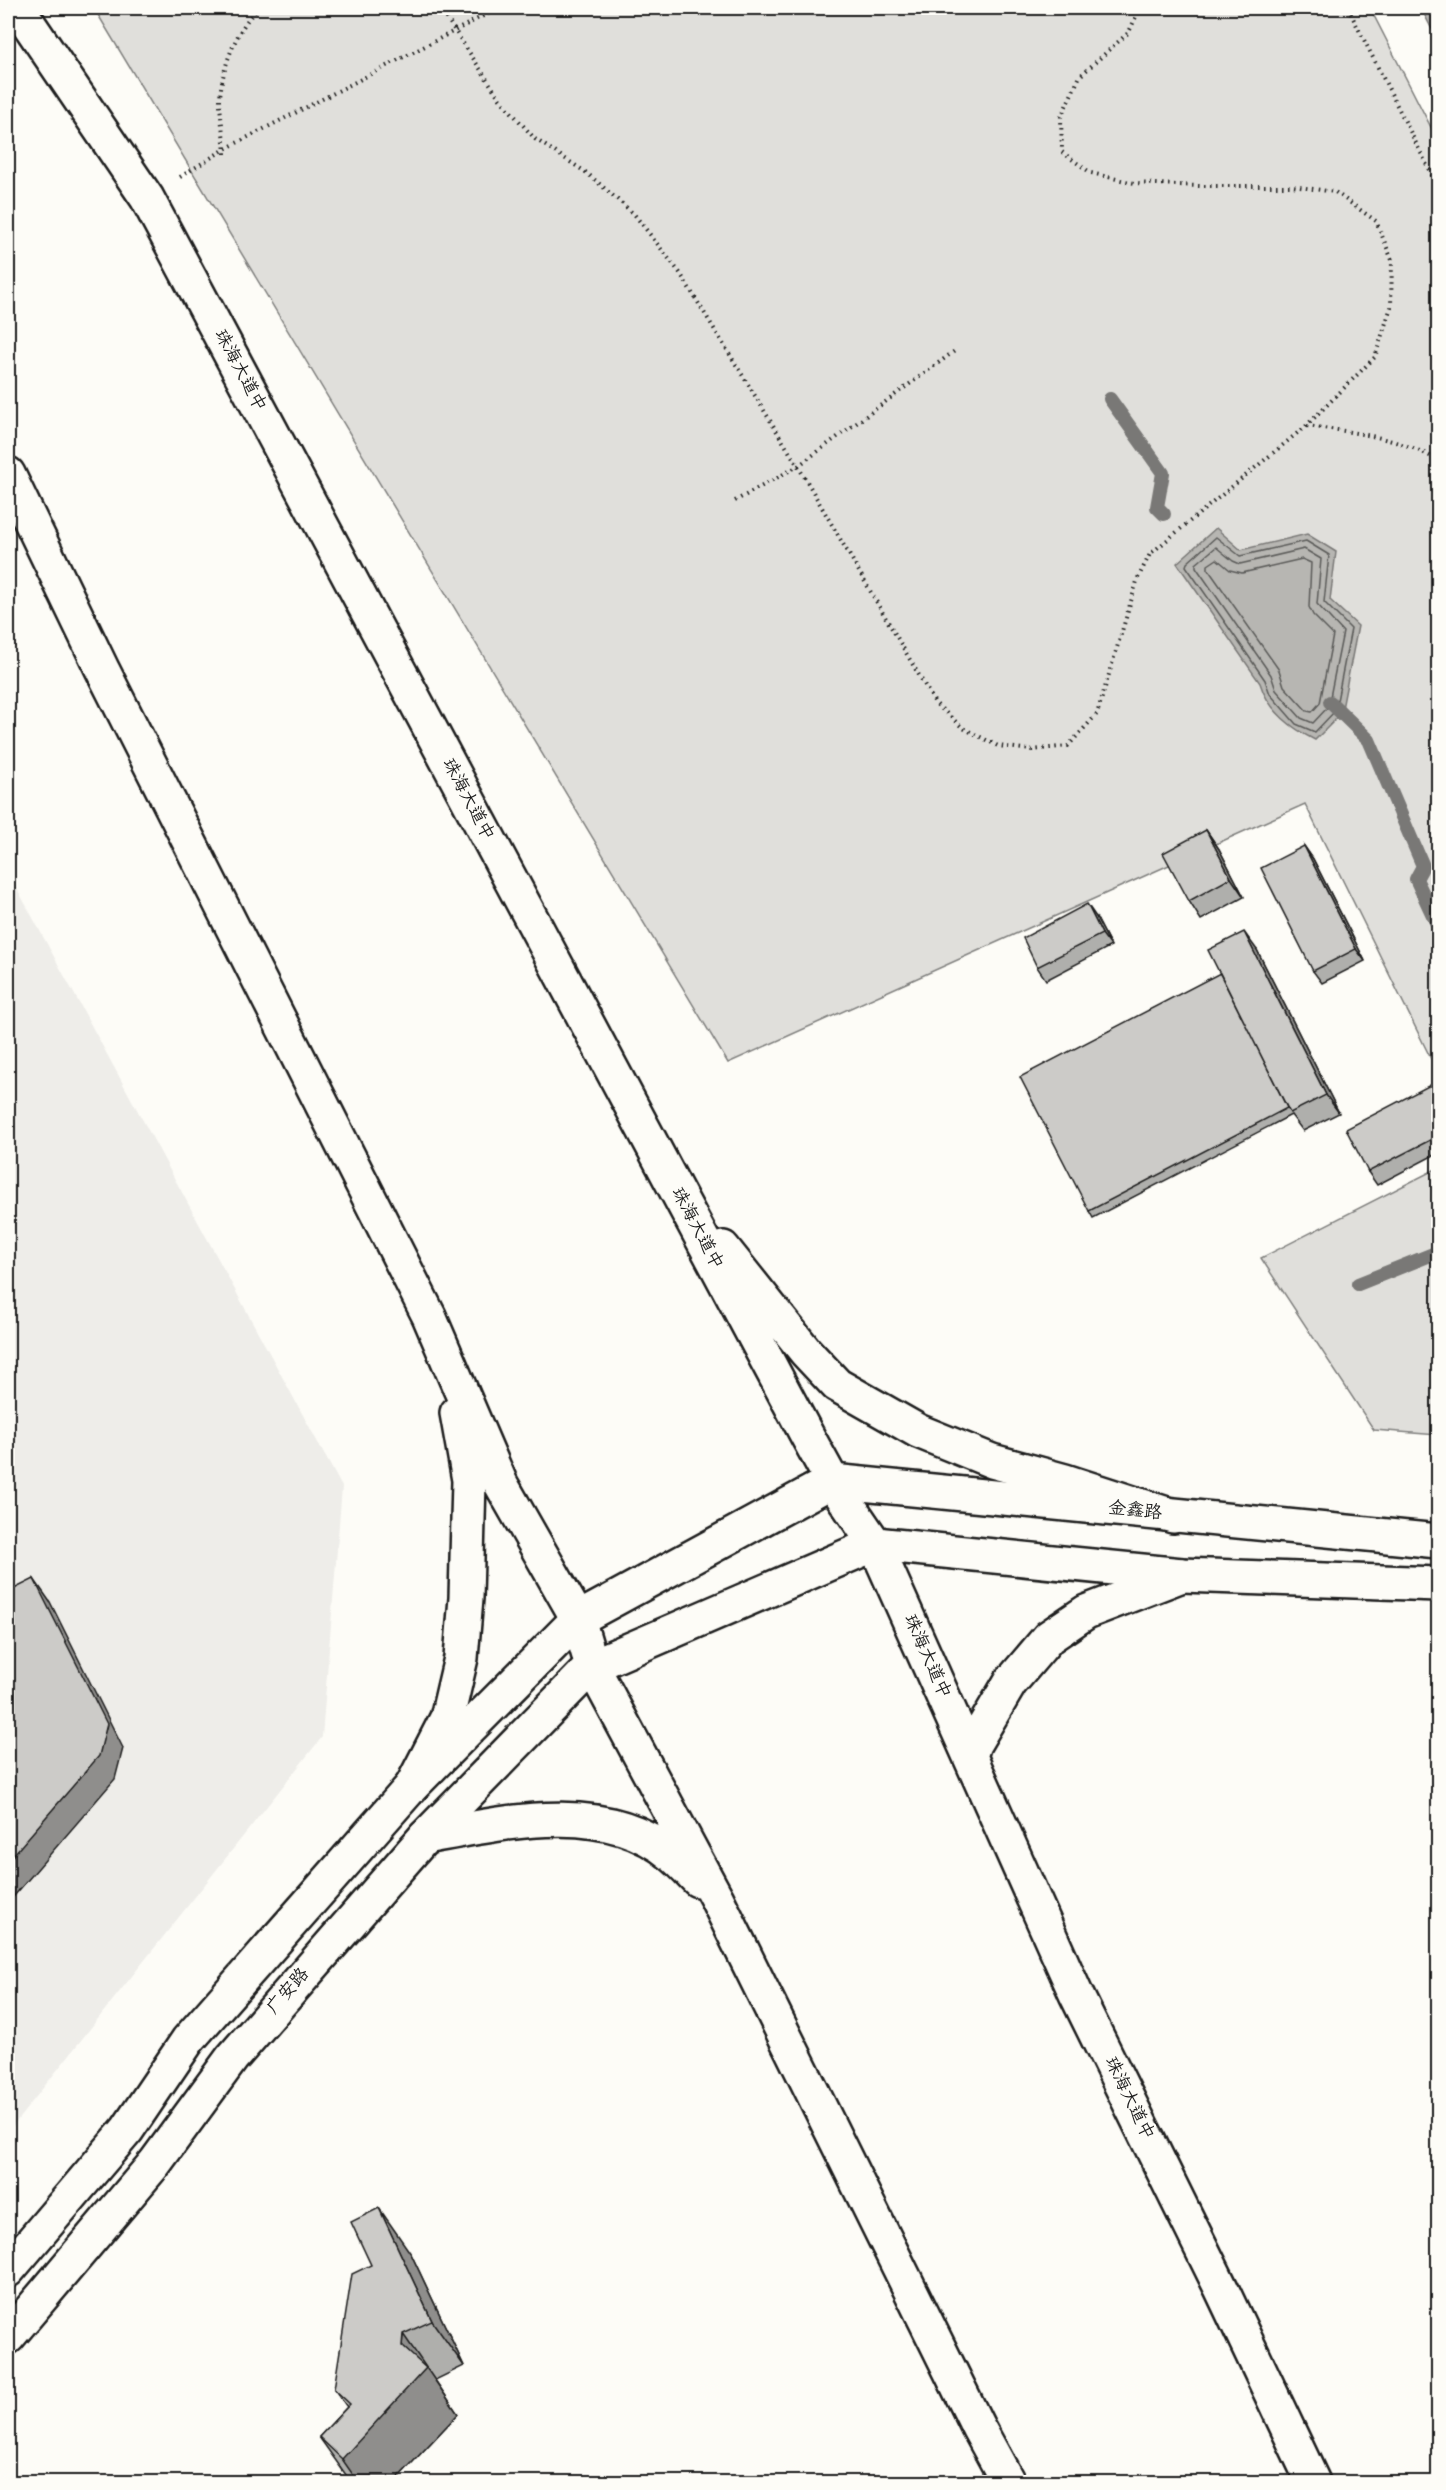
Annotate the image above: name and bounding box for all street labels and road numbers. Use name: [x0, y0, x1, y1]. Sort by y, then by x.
street label: 珠海大道中: [209, 326, 270, 416]
street label: 珠海大道中: [437, 755, 498, 845]
street label: 珠海大道中: [666, 1184, 727, 1274]
street label: 金鑫路: [1107, 1498, 1163, 1525]
street label: 珠海大道中: [898, 1611, 955, 1702]
street label: 广安路: [263, 1964, 315, 2019]
street label: 珠海大道中: [1099, 2054, 1158, 2144]

